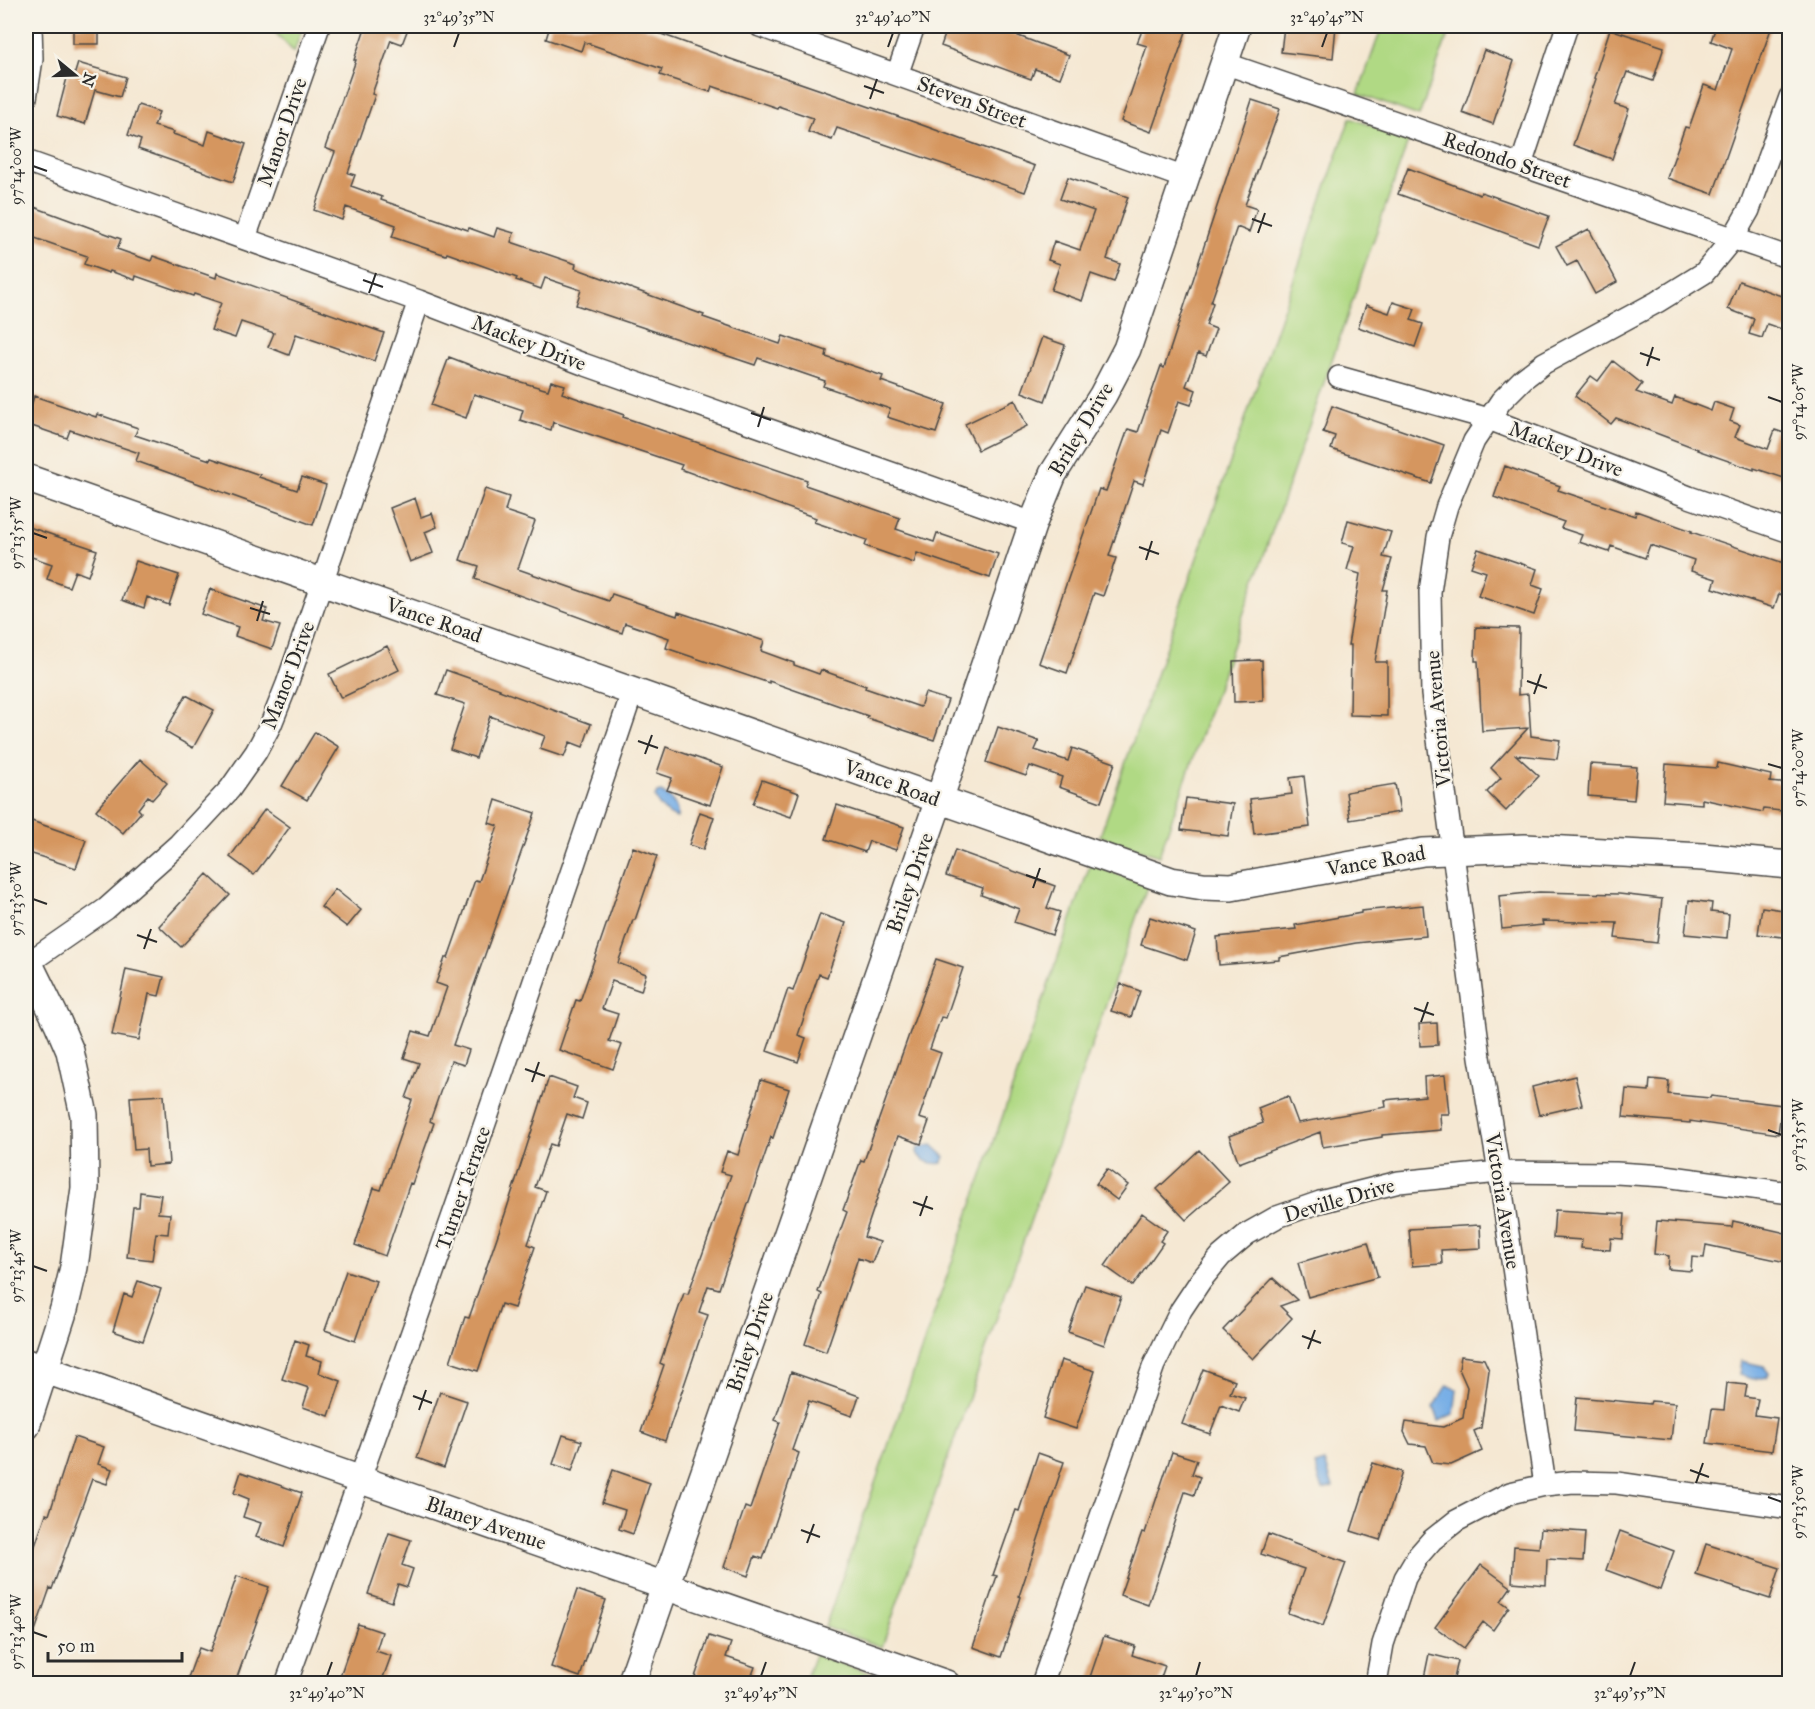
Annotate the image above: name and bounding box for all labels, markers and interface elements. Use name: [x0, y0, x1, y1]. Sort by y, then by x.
text: 32°49'35"N: [423, 8, 495, 26]
text: 32°49'40"N: [855, 8, 931, 26]
text: 32°49'45"N: [1290, 8, 1364, 26]
north arrow: [45, 45, 105, 105]
text: N: [77, 70, 100, 90]
street label: Steven Street: [914, 70, 1031, 134]
street label: Manor Drive: [251, 74, 313, 190]
text: 97°14'00"W: [7, 126, 25, 205]
street label: Redondo Street: [1439, 126, 1575, 194]
street label: Mackey Drive: [468, 309, 590, 377]
text: 97°14'05"W: [1789, 363, 1807, 440]
street label: Briley Drive: [1043, 377, 1119, 481]
street label: Mackey Drive: [1505, 415, 1627, 483]
text: 97°13'55"W: [7, 496, 25, 569]
street label: Vance Road: [382, 591, 486, 649]
street label: Manor Drive: [256, 617, 321, 733]
street label: Victoria Avenue: [1419, 649, 1457, 790]
text: 97°14'00"W: [1789, 728, 1807, 807]
street label: Vance Road: [840, 753, 944, 812]
street label: Briley Drive: [881, 829, 939, 937]
street label: Vance Road: [1323, 839, 1428, 883]
text: 97°13'50"W: [7, 861, 25, 936]
text: 97°13'55"W: [1789, 1098, 1807, 1171]
street label: Turner Terrace: [430, 1122, 496, 1253]
street label: Victoria Avenue: [1479, 1130, 1527, 1271]
street label: Deville Drive: [1280, 1172, 1398, 1228]
text: 97°13'45"W: [7, 1228, 25, 1303]
street label: Briley Drive: [721, 1288, 779, 1396]
text: 97°13'50"W: [1789, 1464, 1807, 1539]
street label: Blaney Avenue: [422, 1490, 550, 1556]
text: 97°13'40"W: [7, 1594, 25, 1670]
scale bar: [48, 1625, 182, 1663]
text: 50 m: [57, 1635, 95, 1657]
text: 32°49'40"N: [289, 1684, 365, 1702]
text: 32°49'45"N: [724, 1684, 798, 1702]
text: 32°49'50"N: [1159, 1684, 1233, 1702]
text: 32°49'55"N: [1594, 1684, 1667, 1702]

